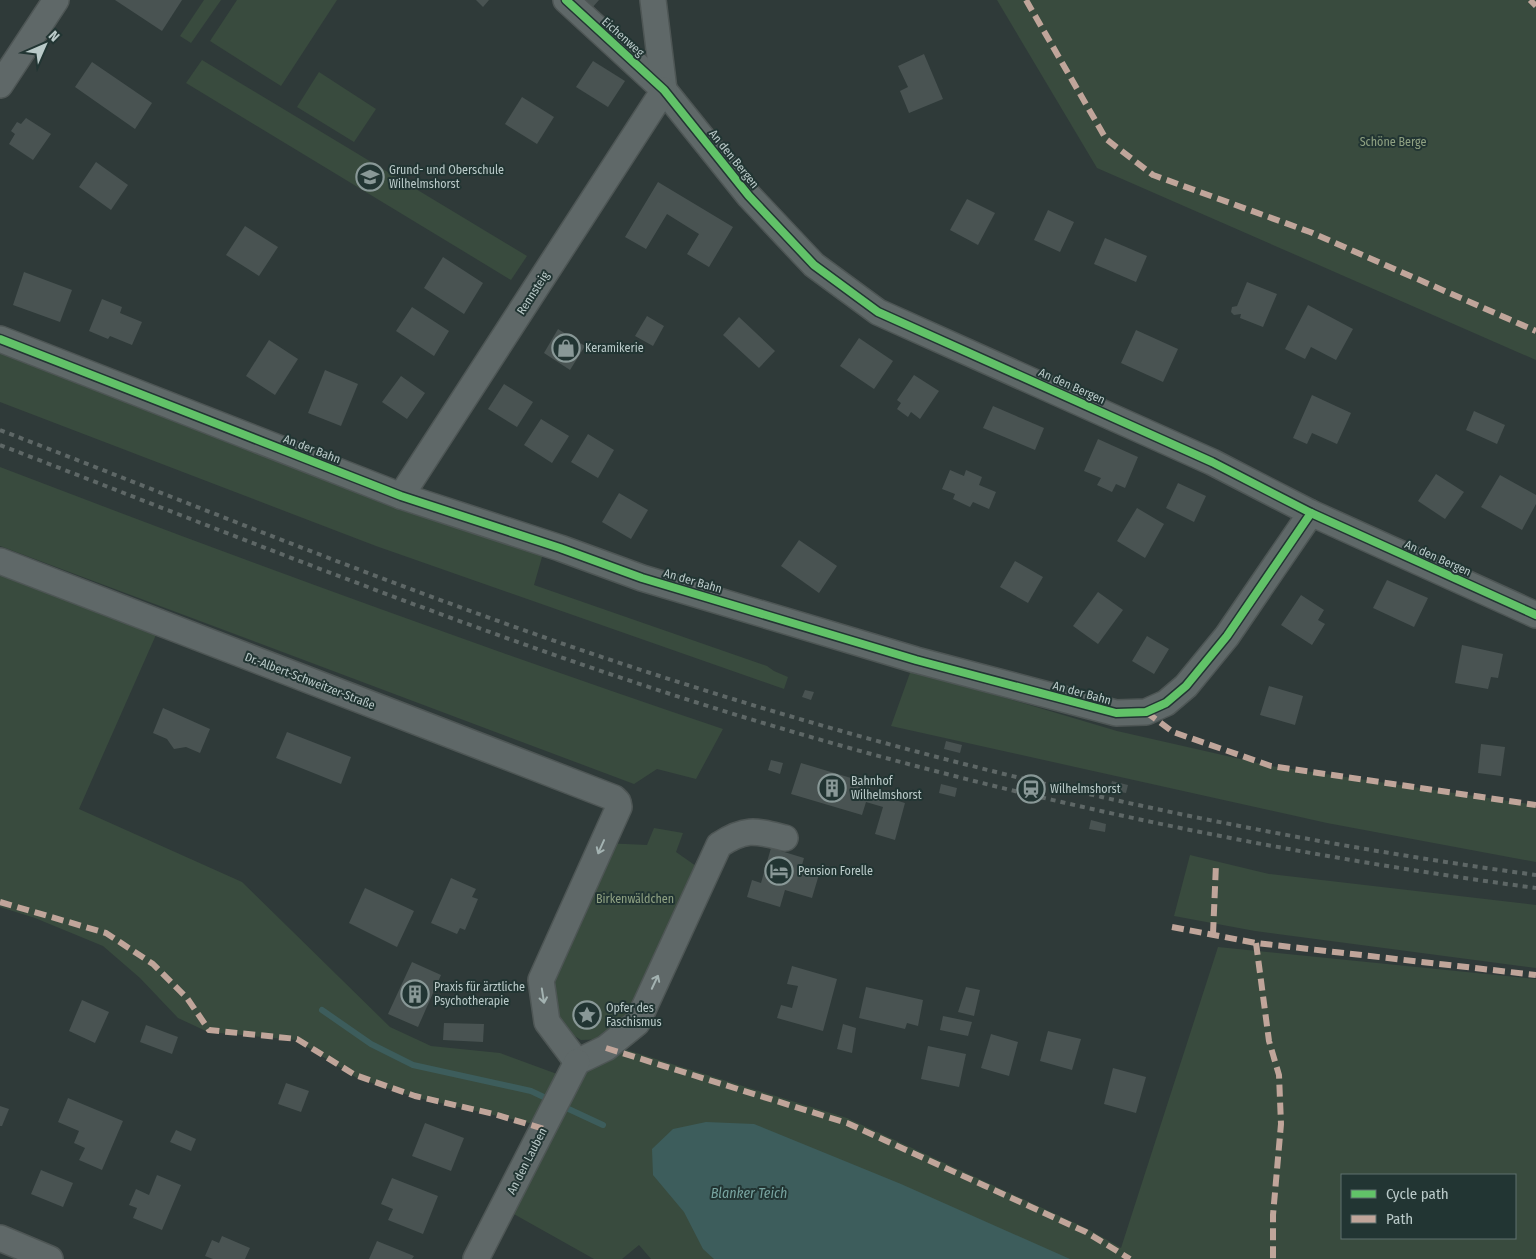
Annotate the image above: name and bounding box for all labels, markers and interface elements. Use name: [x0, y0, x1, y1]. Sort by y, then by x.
street label: Eichenweg: [599, 14, 647, 60]
north arrow: [20, 20, 70, 70]
text: N: [45, 27, 63, 45]
street label: An den Bergen: [706, 127, 762, 191]
park label: Schöne Berge: [1360, 135, 1426, 149]
school or university icon: Grund- und Oberschule Wilhelmshorst: [355, 162, 385, 192]
place label: Grund- und Oberschule Wilhelmshorst: [389, 163, 504, 191]
street label: Rennsteig: [514, 269, 552, 317]
shop icon: Keramikerie: [551, 333, 581, 363]
place label: Keramikerie: [585, 341, 644, 355]
street label: An den Bergen: [1037, 365, 1107, 407]
street label: An der Bahn: [282, 432, 342, 466]
street label: An den Bergen: [1403, 537, 1473, 579]
street label: An der Bahn: [662, 566, 724, 596]
street label: Dr.-Albert-Schweitzer-Straße: [243, 650, 377, 712]
street label: An der Bahn: [1051, 678, 1113, 708]
building icon: Bahnhof Wilhelmshorst: [817, 773, 847, 803]
place label: Bahnhof Wilhelmshorst: [851, 774, 922, 802]
station icon: Wilhelmshorst: [1016, 774, 1046, 804]
place label: Wilhelmshorst: [1050, 782, 1121, 796]
one-way arrow: [596, 839, 606, 854]
hotel icon: Pension Forelle: [764, 856, 794, 886]
place label: Pension Forelle: [798, 864, 873, 878]
park label: Birkenwäldchen: [596, 892, 674, 906]
one-way arrow: [651, 975, 661, 990]
building icon: Praxis für ärztliche Psychotherapie: [400, 979, 430, 1009]
place label: Praxis für ärztliche Psychotherapie: [434, 980, 525, 1008]
one-way arrow: [539, 988, 549, 1004]
place icon: Opfer des Faschismus: [572, 1000, 602, 1030]
place label: Opfer des Faschismus: [606, 1001, 662, 1029]
street label: An den Lauben: [504, 1125, 550, 1197]
legend: [1341, 1174, 1516, 1239]
water label: Blanker Teich: [711, 1185, 787, 1202]
text: Cycle path: [1386, 1185, 1449, 1203]
text: Path: [1386, 1210, 1413, 1228]

